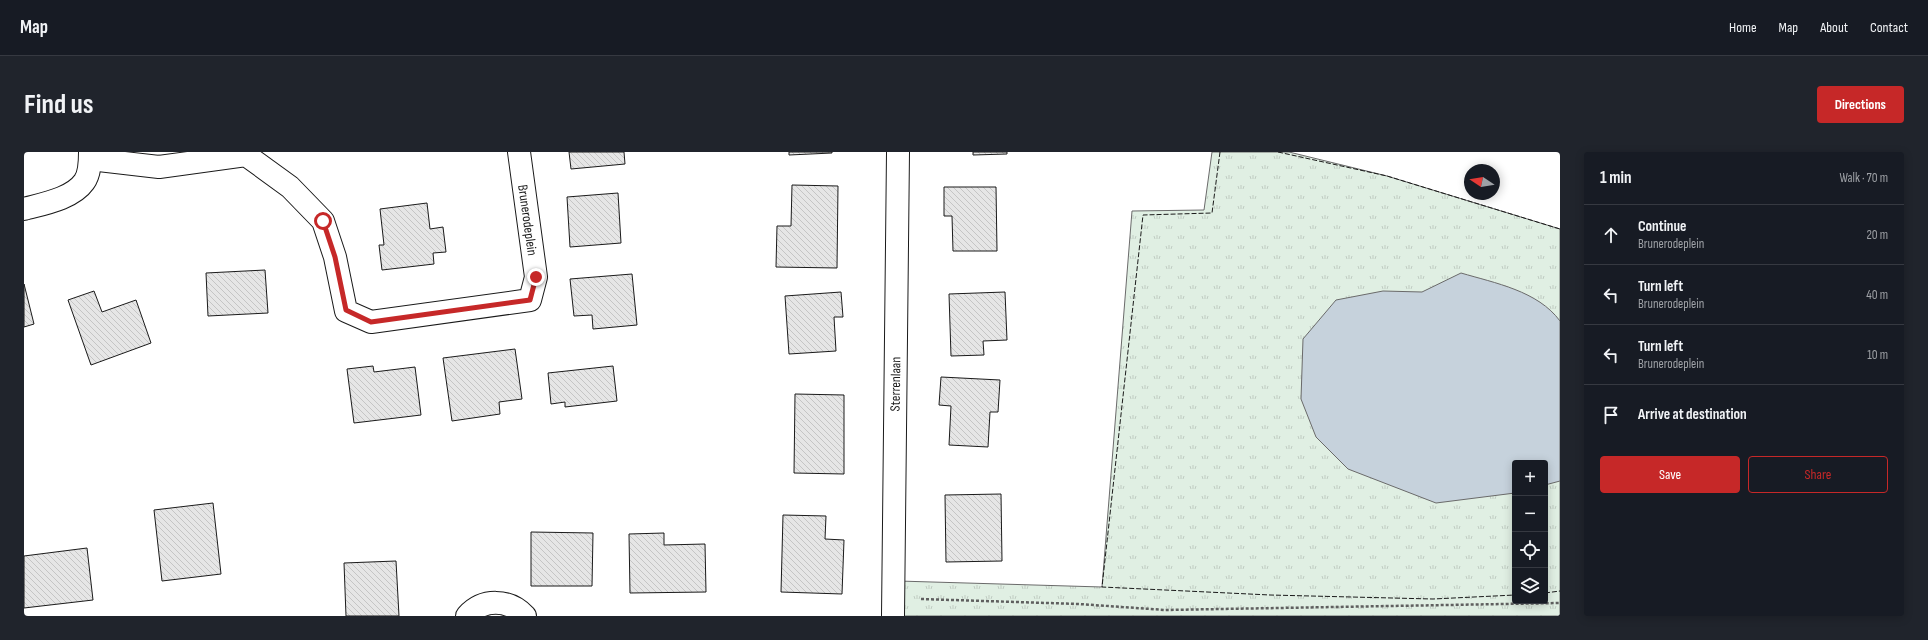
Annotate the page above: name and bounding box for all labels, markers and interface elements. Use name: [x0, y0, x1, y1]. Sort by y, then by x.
text: Map: [20, 16, 48, 39]
text: Home: [1729, 19, 1757, 36]
text: Map: [1779, 19, 1798, 36]
text: About: [1820, 19, 1848, 36]
text: Contact: [1870, 19, 1908, 36]
button: Directions: [1817, 86, 1904, 123]
text: Find us: [24, 88, 93, 121]
north arrow: [1464, 164, 1500, 200]
text: 1 min: [1600, 168, 1632, 188]
text: Walk · 70 m: [1839, 170, 1888, 186]
street label: Brunerodeplein: [514, 184, 541, 257]
route start: [314, 212, 332, 230]
text: Continue: [1638, 217, 1687, 236]
icon: ahead: [1600, 224, 1622, 246]
text: 20 m: [1866, 227, 1888, 243]
text: Brunerodeplein: [1638, 236, 1704, 252]
route end: [527, 268, 545, 286]
text: Turn left: [1638, 277, 1683, 296]
icon: left: [1600, 284, 1622, 306]
text: 40 m: [1866, 287, 1888, 303]
text: Brunerodeplein: [1638, 296, 1704, 312]
text: Turn left: [1638, 337, 1683, 356]
icon: left: [1600, 344, 1622, 366]
text: 10 m: [1867, 347, 1888, 363]
text: Brunerodeplein: [1638, 356, 1704, 372]
street label: Sterrenlaan: [887, 357, 904, 411]
icon: arrive: [1600, 404, 1622, 426]
text: Arrive at destination: [1638, 405, 1747, 424]
button: Save: [1600, 456, 1740, 493]
button: Share: [1748, 456, 1888, 493]
map controls: [1512, 460, 1548, 604]
button: +: [1512, 460, 1548, 496]
button: −: [1512, 496, 1548, 532]
button: locate: [1512, 532, 1548, 568]
button: layers: [1512, 568, 1548, 604]

